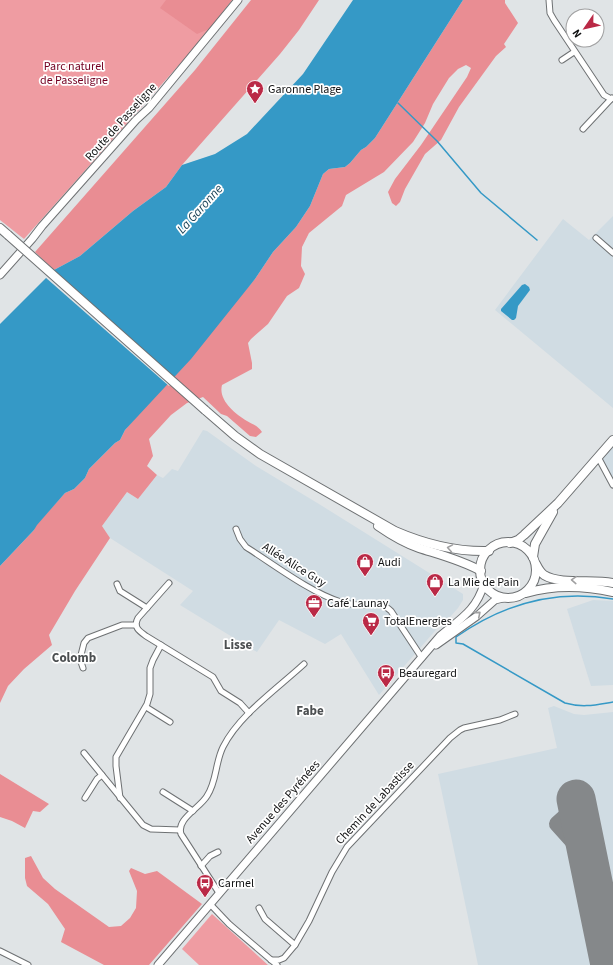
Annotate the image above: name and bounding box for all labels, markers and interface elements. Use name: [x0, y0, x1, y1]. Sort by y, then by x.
north arrow: [565, 8, 605, 48]
text: N: [569, 26, 585, 41]
park label: Parc naturel de Passeligne: [40, 58, 108, 89]
street label: Route de Passeligne: [81, 79, 161, 165]
place icon: Garonne Plage: [245, 79, 265, 104]
place label: Garonne Plage: [268, 81, 341, 98]
water label: La Garonne: [173, 180, 227, 238]
street label: Allée Alice Guy: [259, 539, 330, 592]
one-way arrow: [447, 544, 453, 553]
shop icon: Audi: [355, 552, 375, 577]
place label: Audi: [378, 554, 401, 571]
shop icon: La Mie de Pain: [425, 572, 445, 597]
place label: La Mie de Pain: [448, 574, 519, 591]
one-way arrow: [571, 576, 577, 585]
office icon: Café Launay: [304, 593, 324, 618]
place label: Café Launay: [327, 595, 389, 612]
supermarket icon: TotalEnergies: [361, 611, 381, 636]
one-way arrow: [474, 611, 481, 618]
place label: TotalEnergies: [384, 613, 452, 630]
district label: Lisse: [224, 636, 253, 654]
district label: Colomb: [52, 649, 96, 667]
bus stop icon: Beauregard: [376, 663, 396, 688]
place label: Beauregard: [399, 665, 457, 682]
district label: Fabe: [296, 702, 324, 720]
street label: Avenue des Pyrénées: [242, 757, 324, 847]
street label: Chemin de Labastisse: [332, 758, 418, 848]
bus stop icon: Carmel: [195, 873, 215, 898]
place label: Carmel: [218, 875, 254, 892]

